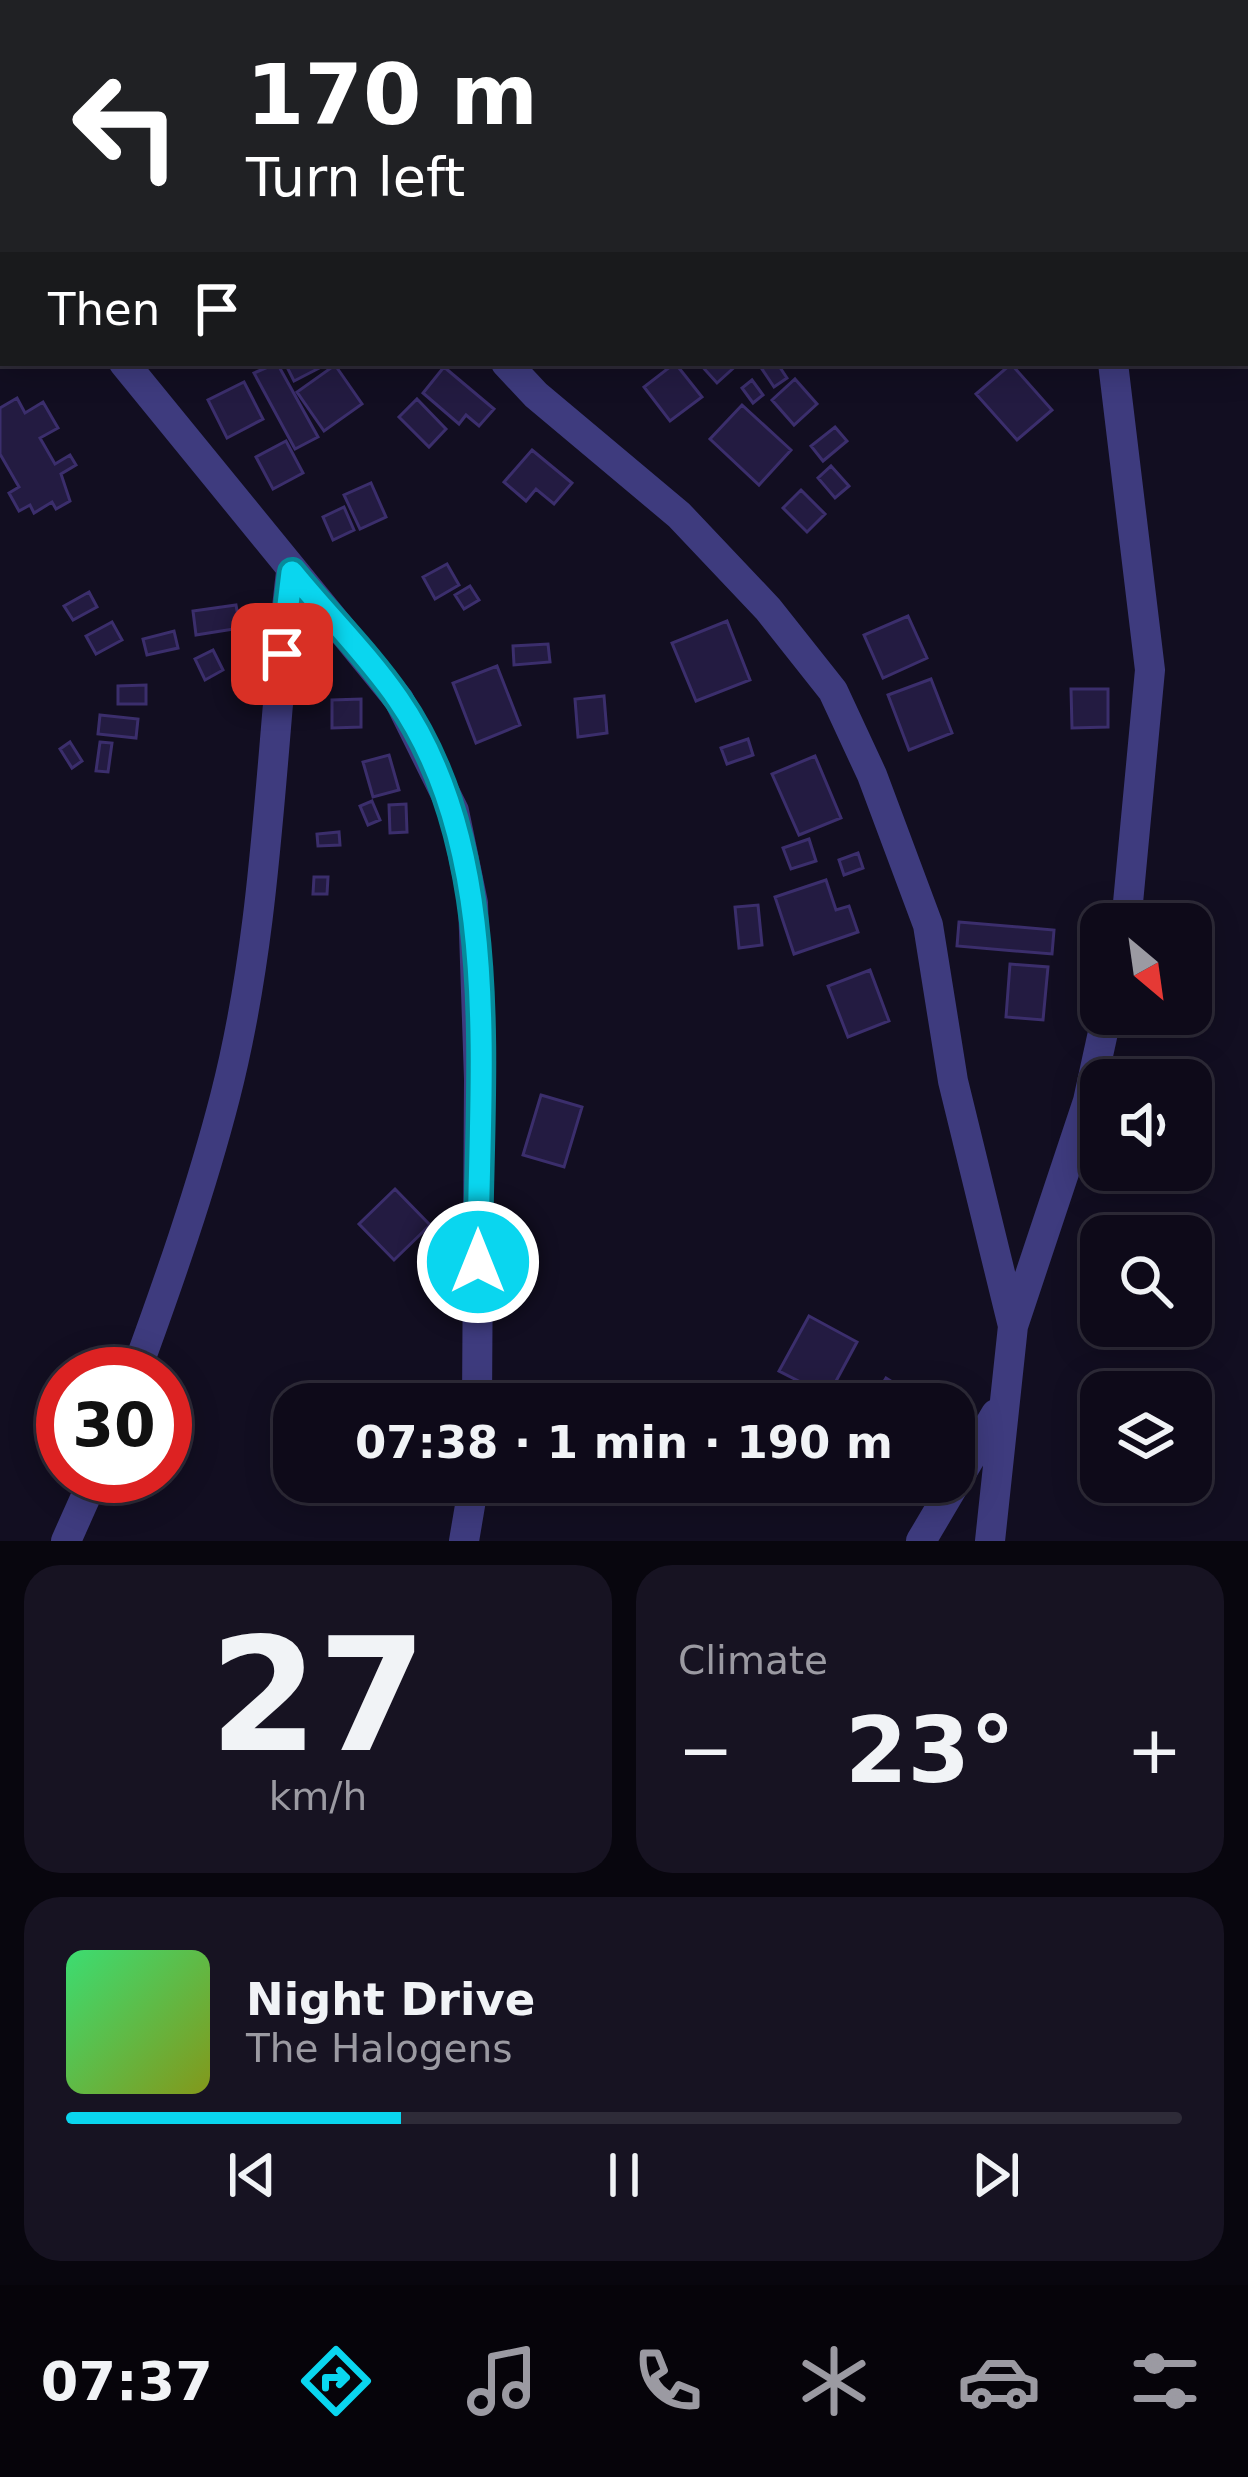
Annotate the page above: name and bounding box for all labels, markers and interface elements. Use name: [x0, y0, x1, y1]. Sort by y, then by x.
text: 170 m: [246, 46, 538, 144]
icon: left: [48, 48, 204, 204]
text: Turn left: [246, 146, 465, 209]
icon: arrive: [184, 276, 250, 342]
text: Then: [48, 283, 160, 336]
pin: [231, 603, 333, 705]
icon: arrive: [249, 621, 315, 687]
north arrow: [1080, 903, 1212, 1035]
map controls: [1080, 903, 1212, 1503]
button: sound: [1080, 1059, 1212, 1191]
position arrow: [415, 1199, 541, 1325]
button: search: [1080, 1215, 1212, 1347]
speed limit sign: 30: [36, 1347, 192, 1503]
button: layers: [1080, 1371, 1212, 1503]
text: 07:38 · 1 min · 190 m: [355, 1416, 893, 1469]
text: 27: [209, 1605, 427, 1787]
text: Climate: [678, 1638, 828, 1683]
text: 23°: [845, 1698, 1015, 1803]
text: −: [678, 1712, 733, 1789]
text: +: [1127, 1712, 1182, 1789]
text: km/h: [269, 1774, 367, 1819]
text: Night Drive: [246, 1973, 535, 2026]
text: The Halogens: [246, 2026, 513, 2071]
icon: previous: [219, 2142, 285, 2208]
icon: pause: [591, 2142, 657, 2208]
icon: next: [963, 2142, 1029, 2208]
icon: directions: [294, 2339, 378, 2423]
icon: music: [460, 2339, 544, 2423]
icon: phone: [626, 2339, 710, 2423]
icon: climate: [792, 2339, 876, 2423]
icon: car: [957, 2339, 1041, 2423]
icon: filters: [1123, 2339, 1207, 2423]
text: 07:37: [41, 2350, 213, 2413]

